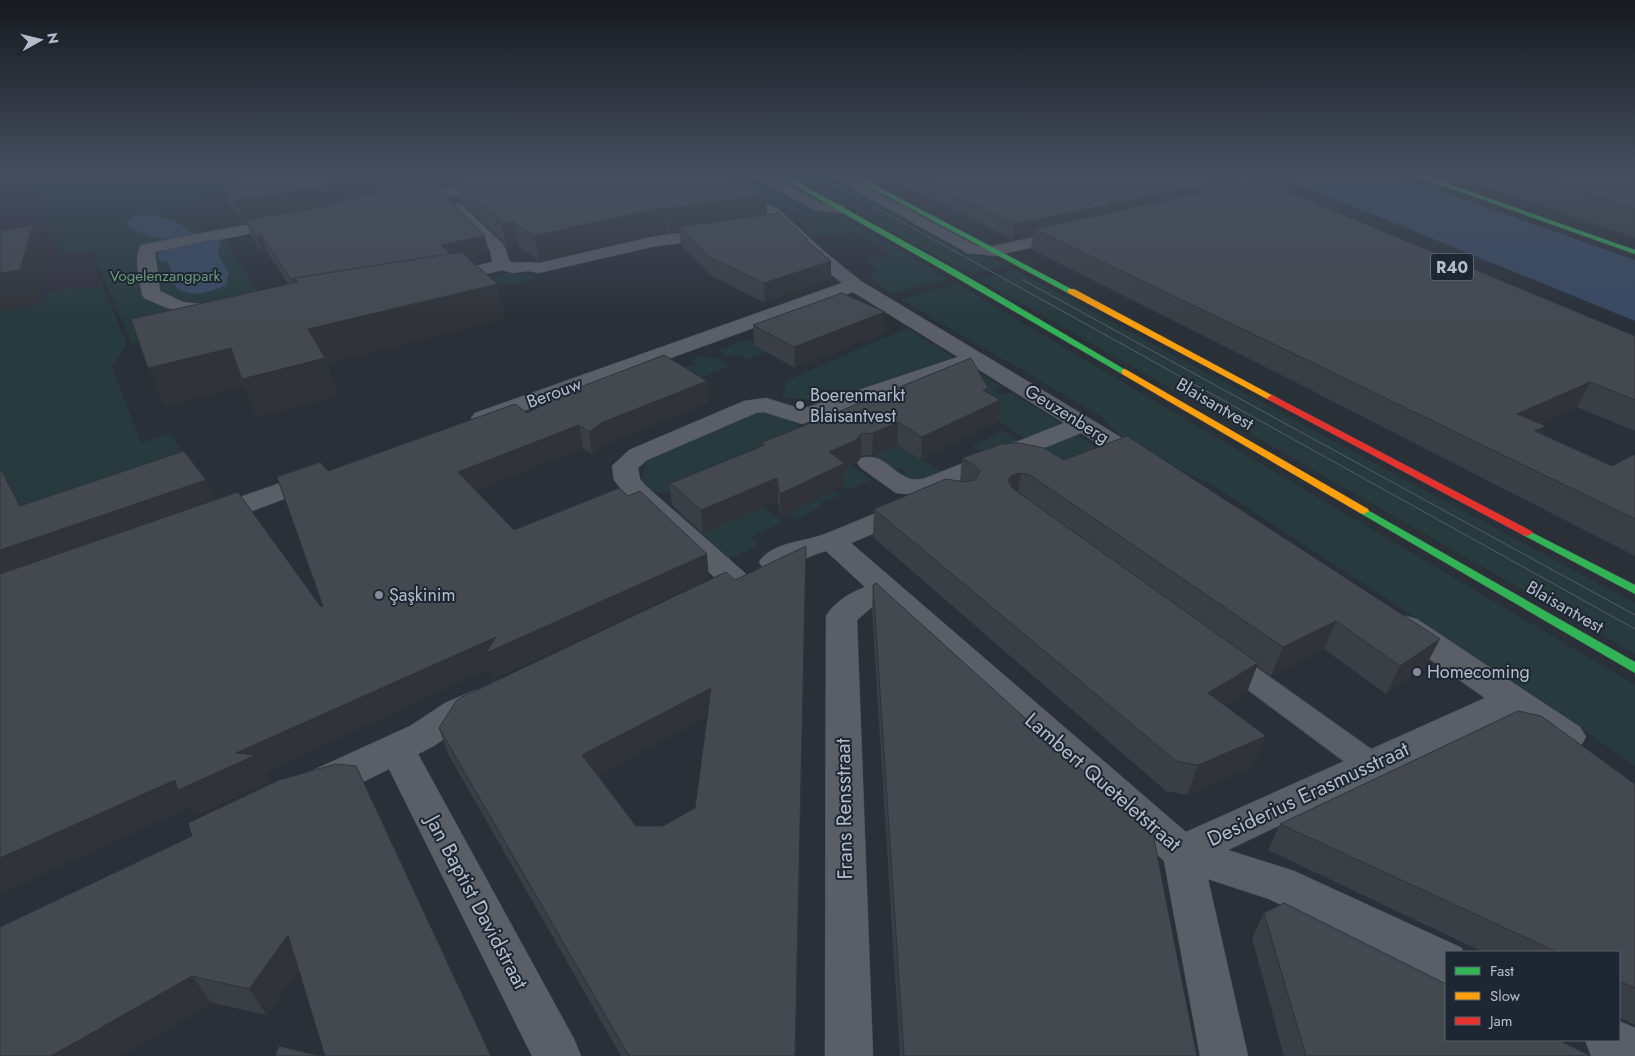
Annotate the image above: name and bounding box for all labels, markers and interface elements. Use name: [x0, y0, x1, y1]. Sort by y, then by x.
north arrow: [15, 15, 65, 65]
text: N: [42, 31, 64, 45]
road number: R40: [1431, 253, 1473, 280]
park label: Vogelenzangpark: [110, 265, 221, 287]
street label: Berouw: [523, 371, 586, 415]
street label: Blaisantvest: [1171, 371, 1259, 437]
street label: Geuzenberg: [1020, 378, 1114, 450]
place label: Boerenmarkt Blaisantvest: [810, 382, 906, 429]
marker: Boerenmarkt Blaisantvest: [794, 399, 806, 411]
street label: Blaisantvest: [1521, 574, 1609, 640]
place label: Şaşkinim: [389, 582, 456, 608]
marker: Şaşkinim: [373, 589, 385, 601]
place label: Homecoming: [1427, 659, 1530, 685]
marker: Homecoming: [1411, 666, 1423, 678]
street label: Lambert Queteletstraat: [1018, 706, 1188, 858]
street label: Desiderius Erasmusstraat: [1202, 734, 1414, 854]
street label: Frans Rensstraat: [828, 738, 860, 880]
street label: Jan Baptist Davidstraat: [417, 807, 536, 994]
legend: [1445, 951, 1620, 1041]
text: Fast: [1490, 960, 1514, 982]
text: Slow: [1490, 985, 1521, 1007]
text: Jam: [1488, 1010, 1513, 1032]

